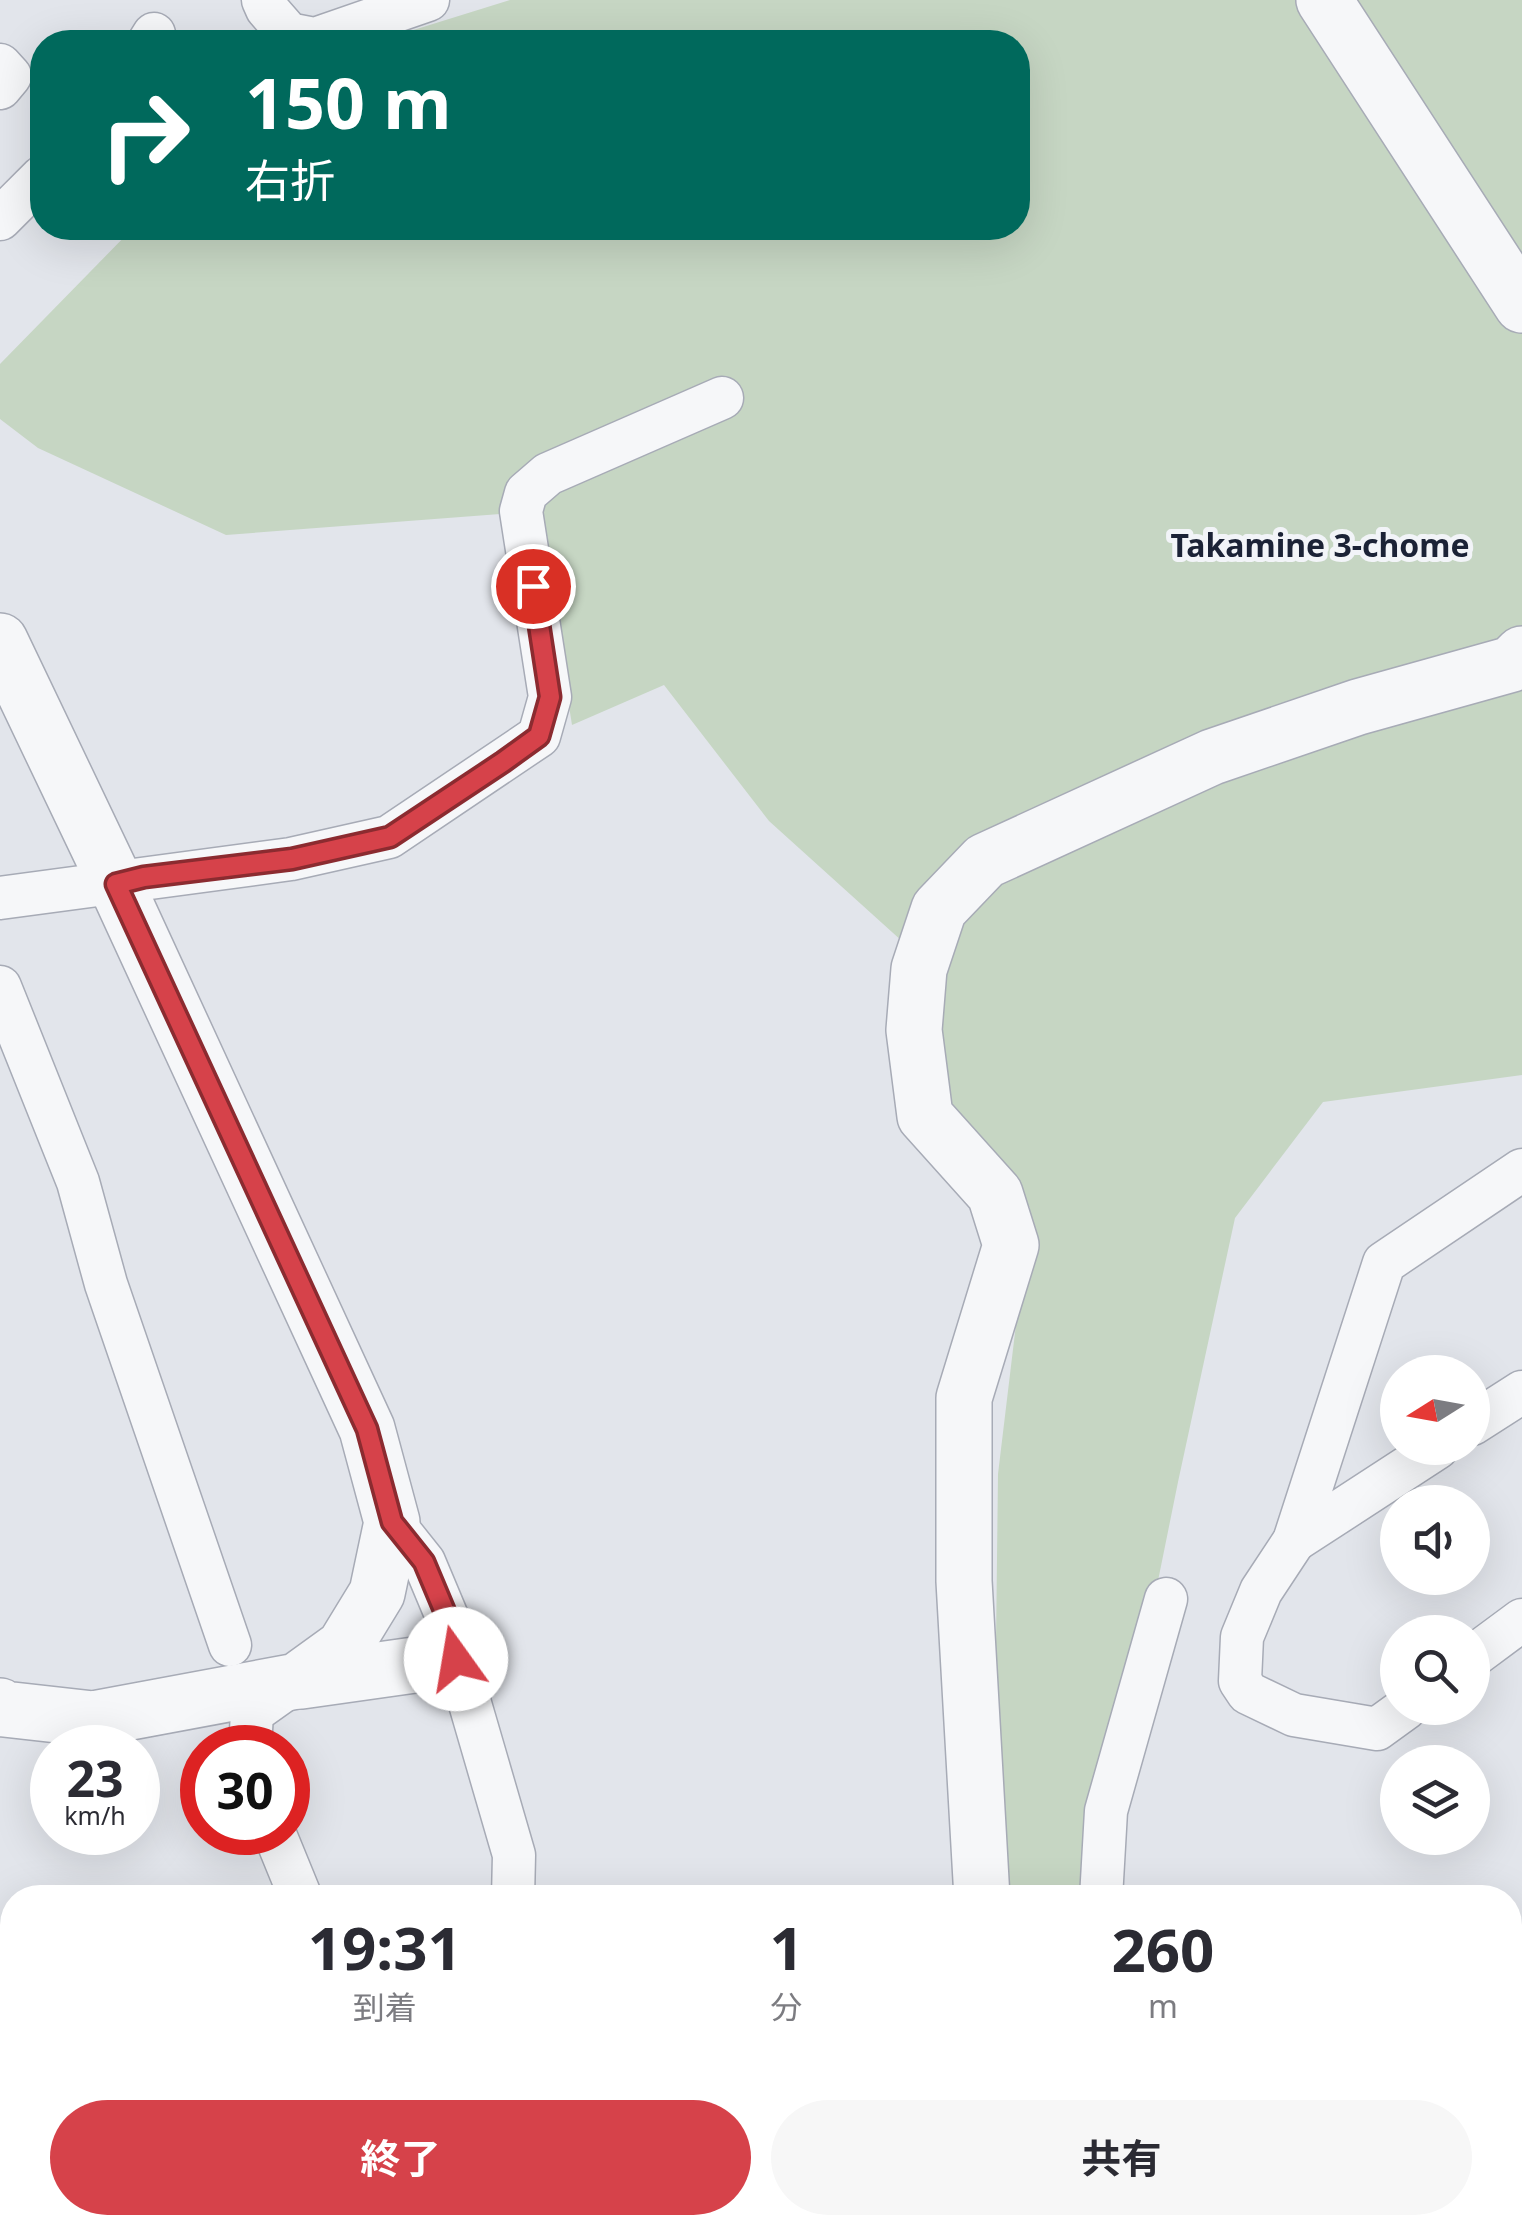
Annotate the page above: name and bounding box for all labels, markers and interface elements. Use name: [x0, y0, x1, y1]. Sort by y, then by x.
text: 150 m: [245, 54, 452, 150]
icon: right: [80, 70, 210, 200]
text: 右折: [245, 149, 335, 210]
district label: Takamine 3-chome: [1170, 523, 1470, 566]
pin: [491, 544, 576, 629]
icon: arrive: [506, 559, 561, 614]
north arrow: [1380, 1355, 1490, 1465]
map controls: [1380, 1355, 1490, 1855]
button: sound: [1380, 1485, 1490, 1595]
position arrow: [404, 1607, 508, 1711]
button: search: [1380, 1615, 1490, 1725]
speed limit sign: 30: [180, 1725, 310, 1855]
text: 23: [66, 1744, 124, 1812]
button: layers: [1380, 1745, 1490, 1855]
text: km/h: [64, 1798, 126, 1832]
text: 19:31: [308, 1906, 462, 1988]
text: 1: [769, 1906, 804, 1988]
text: 260: [1111, 1908, 1214, 1990]
text: m: [1148, 1984, 1178, 2027]
text: 到着: [353, 1985, 417, 2028]
text: 分: [771, 1985, 803, 2028]
button: 終了: [50, 2100, 751, 2215]
button: 共有: [771, 2100, 1472, 2215]

